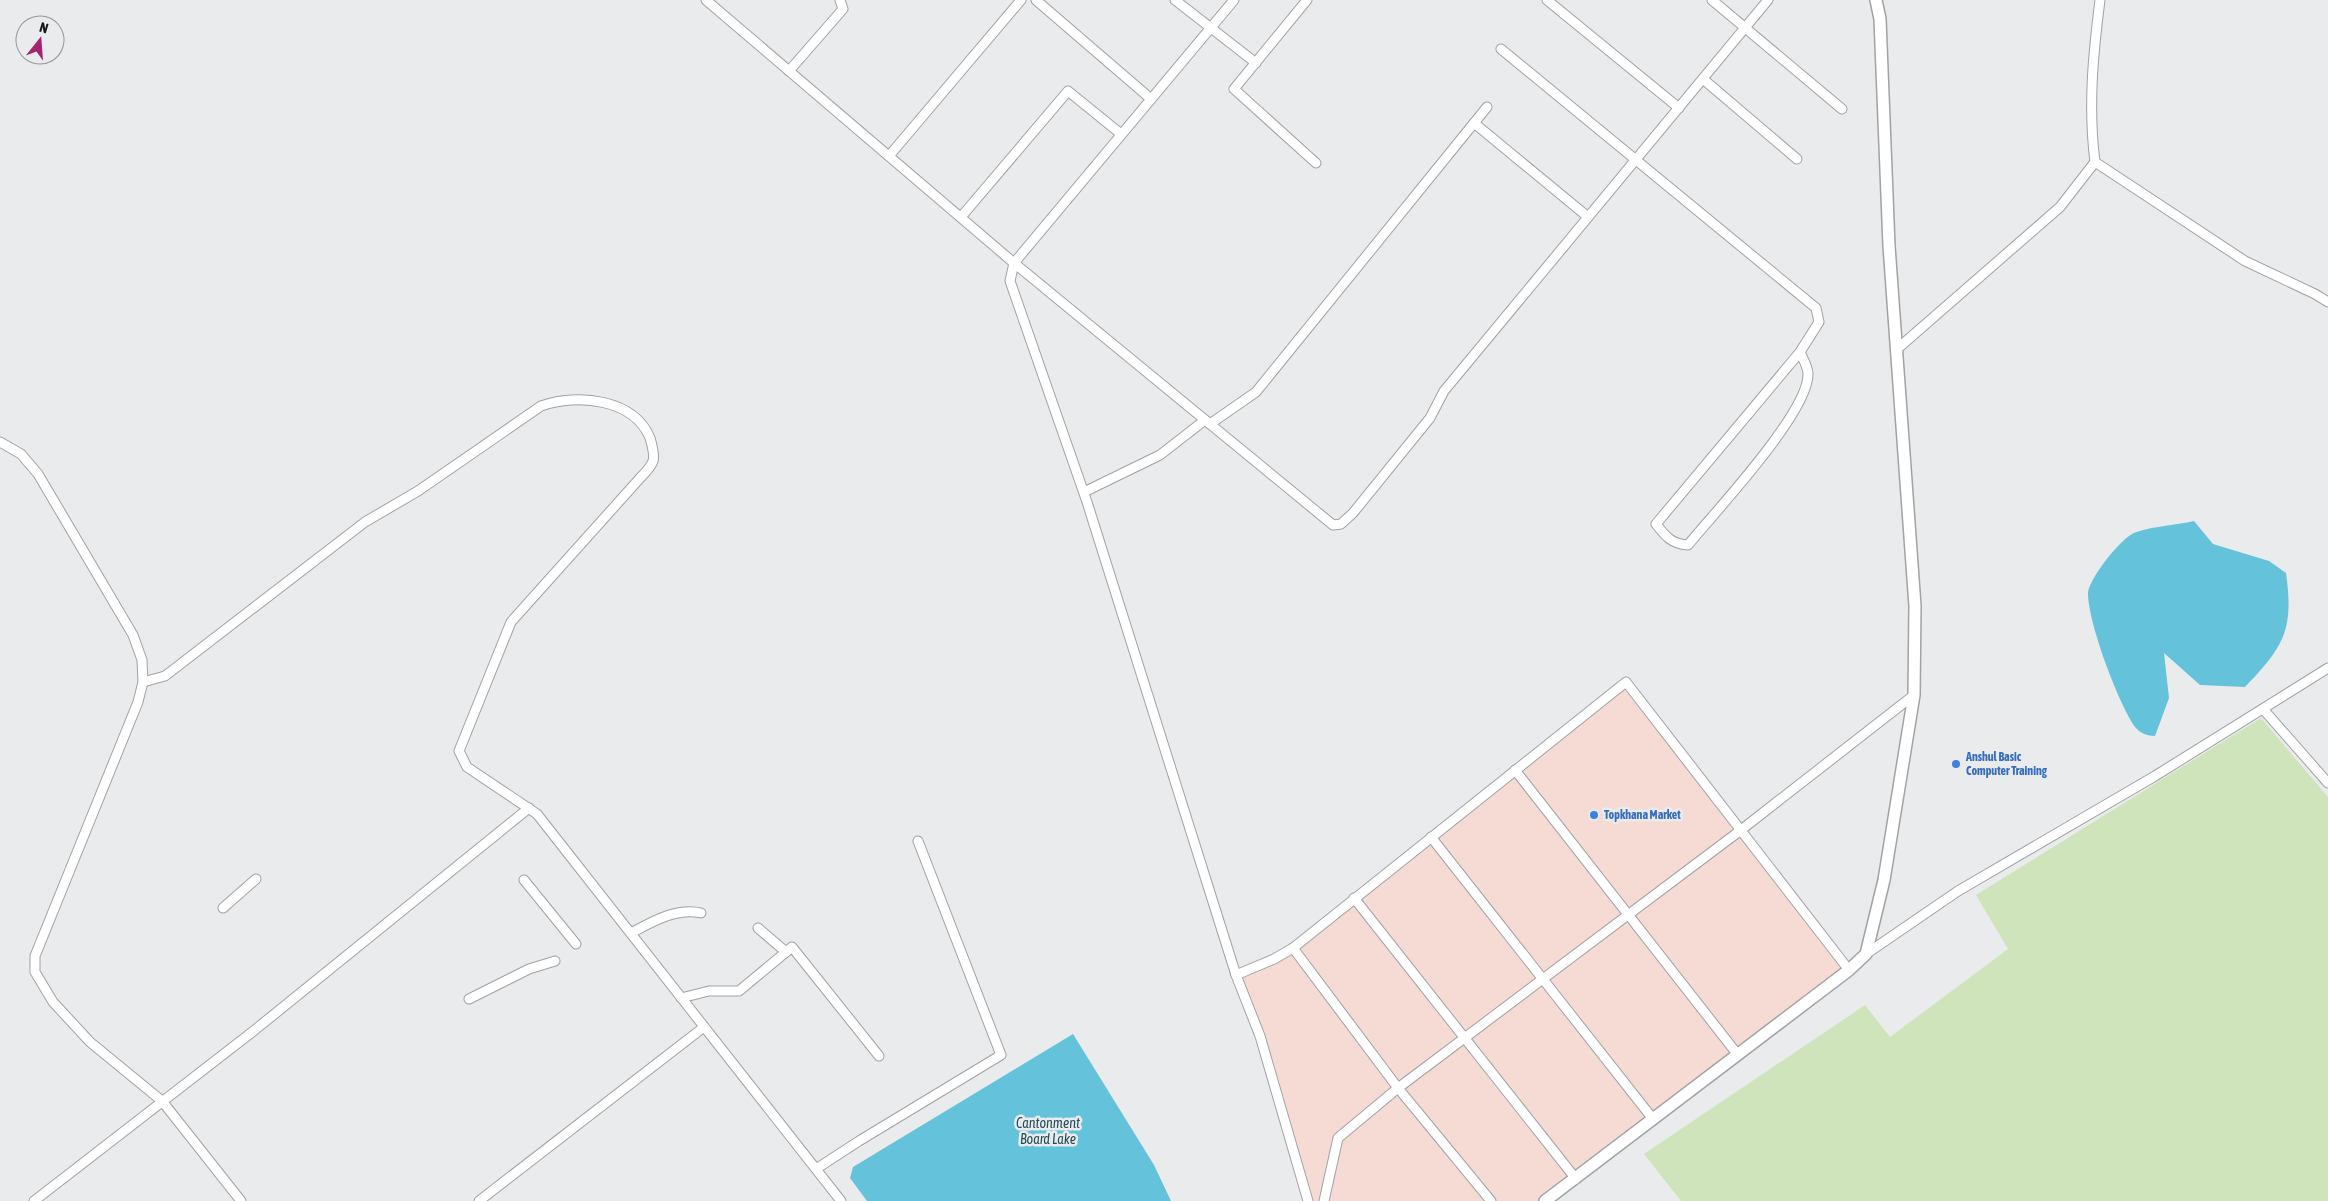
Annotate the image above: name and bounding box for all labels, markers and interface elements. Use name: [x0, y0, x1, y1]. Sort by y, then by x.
north arrow: [15, 15, 65, 65]
text: N: [38, 19, 50, 36]
place label: Anshul Basic Computer Training: [1965, 750, 2048, 778]
marker: Anshul Basic Computer Training: [1950, 758, 1962, 770]
place label: Topkhana Market: [1604, 808, 1681, 822]
marker: Topkhana Market: [1588, 809, 1600, 821]
water label: Cantonment Board Lake: [1016, 1115, 1080, 1147]

